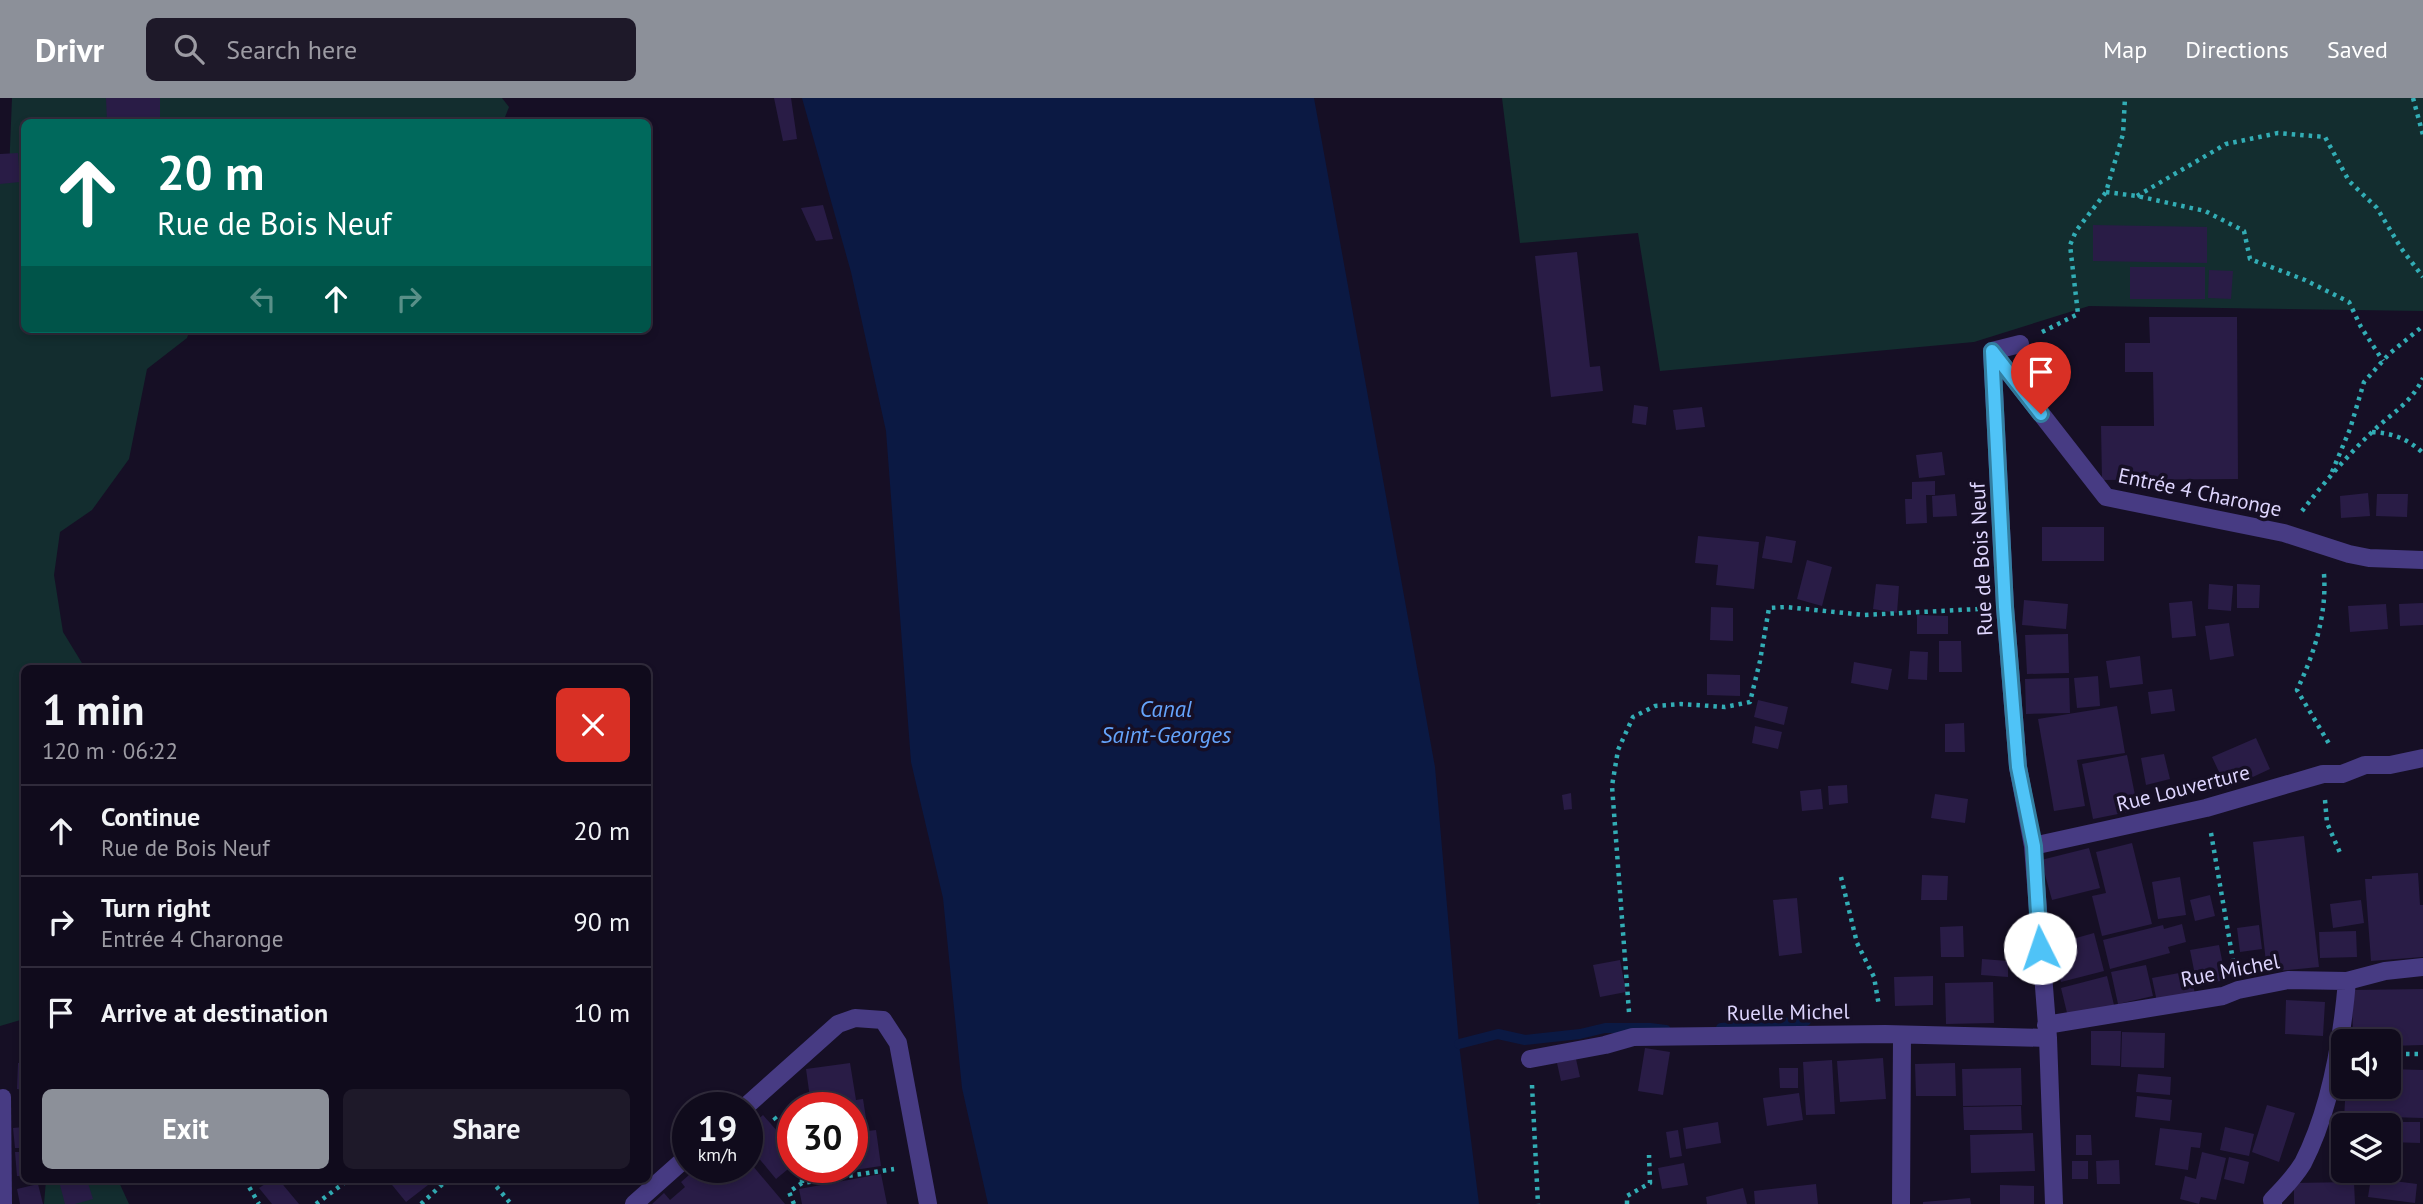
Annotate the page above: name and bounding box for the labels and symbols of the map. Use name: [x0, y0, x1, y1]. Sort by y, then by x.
pin: [2011, 342, 2071, 414]
street label: Entrée 4 Charonge: [2116, 461, 2284, 523]
street label: Rue de Bois Neuf: [1963, 480, 1999, 637]
water label: Canal Saint-Georges: [1101, 694, 1232, 749]
street label: Rue Louverture: [2113, 758, 2253, 818]
position arrow: [2003, 911, 2077, 985]
street label: Rue Michel: [2178, 947, 2282, 993]
street label: Ruelle Michel: [1726, 997, 1850, 1027]
speed limit sign: 30: [777, 1092, 868, 1183]

